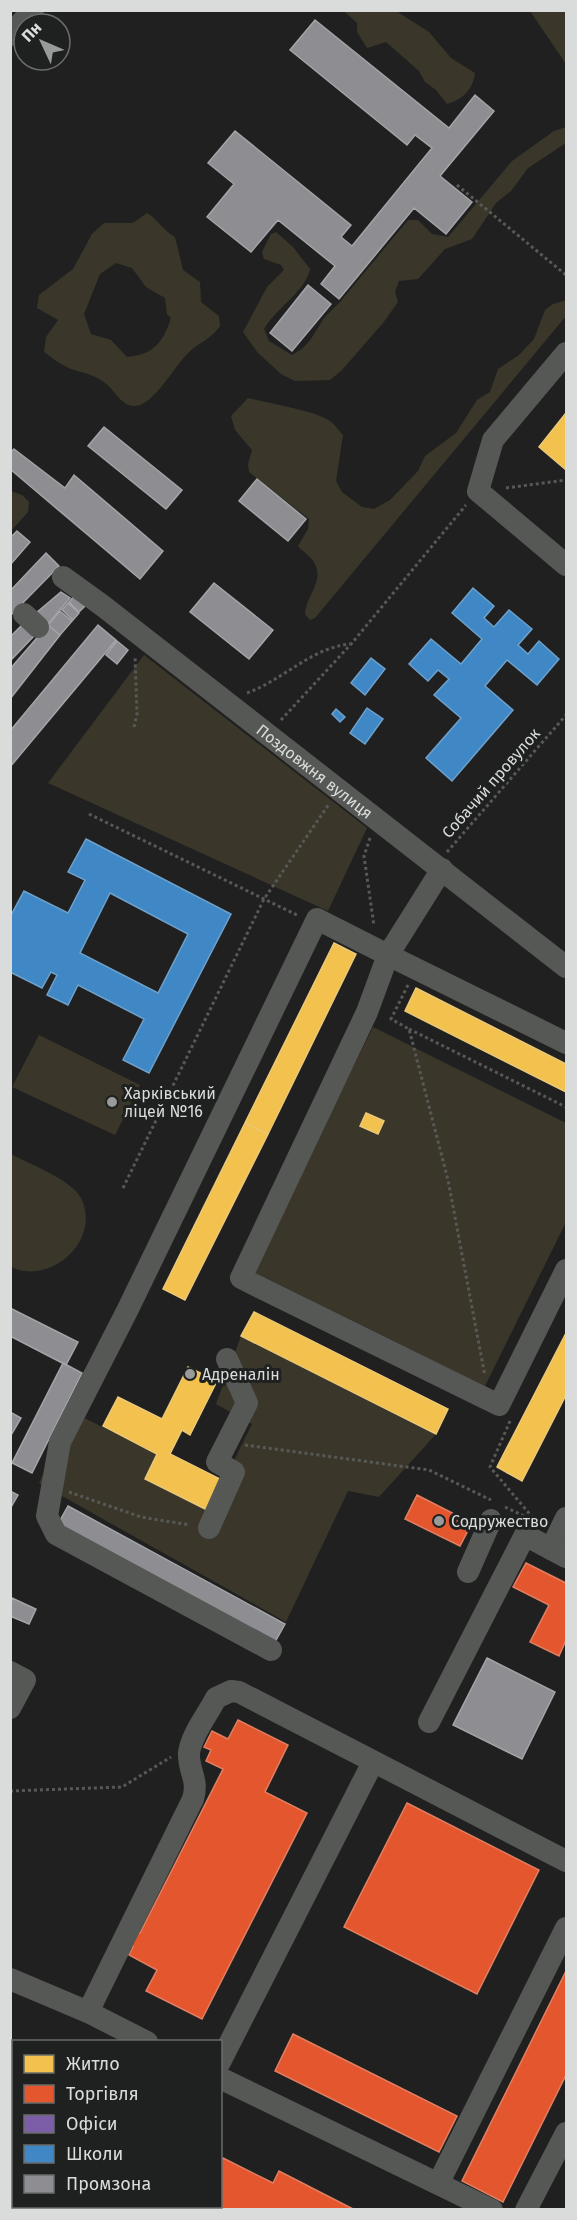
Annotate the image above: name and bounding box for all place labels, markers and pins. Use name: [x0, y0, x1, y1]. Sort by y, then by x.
place label: Харківський ліцей №16: [124, 1084, 216, 1121]
marker: Харківський ліцей №16: [105, 1095, 119, 1109]
place label: Адреналін: [202, 1365, 280, 1384]
marker: Адреналін: [183, 1367, 197, 1381]
place label: Содружество: [451, 1512, 548, 1531]
marker: Содружество: [432, 1514, 446, 1528]

